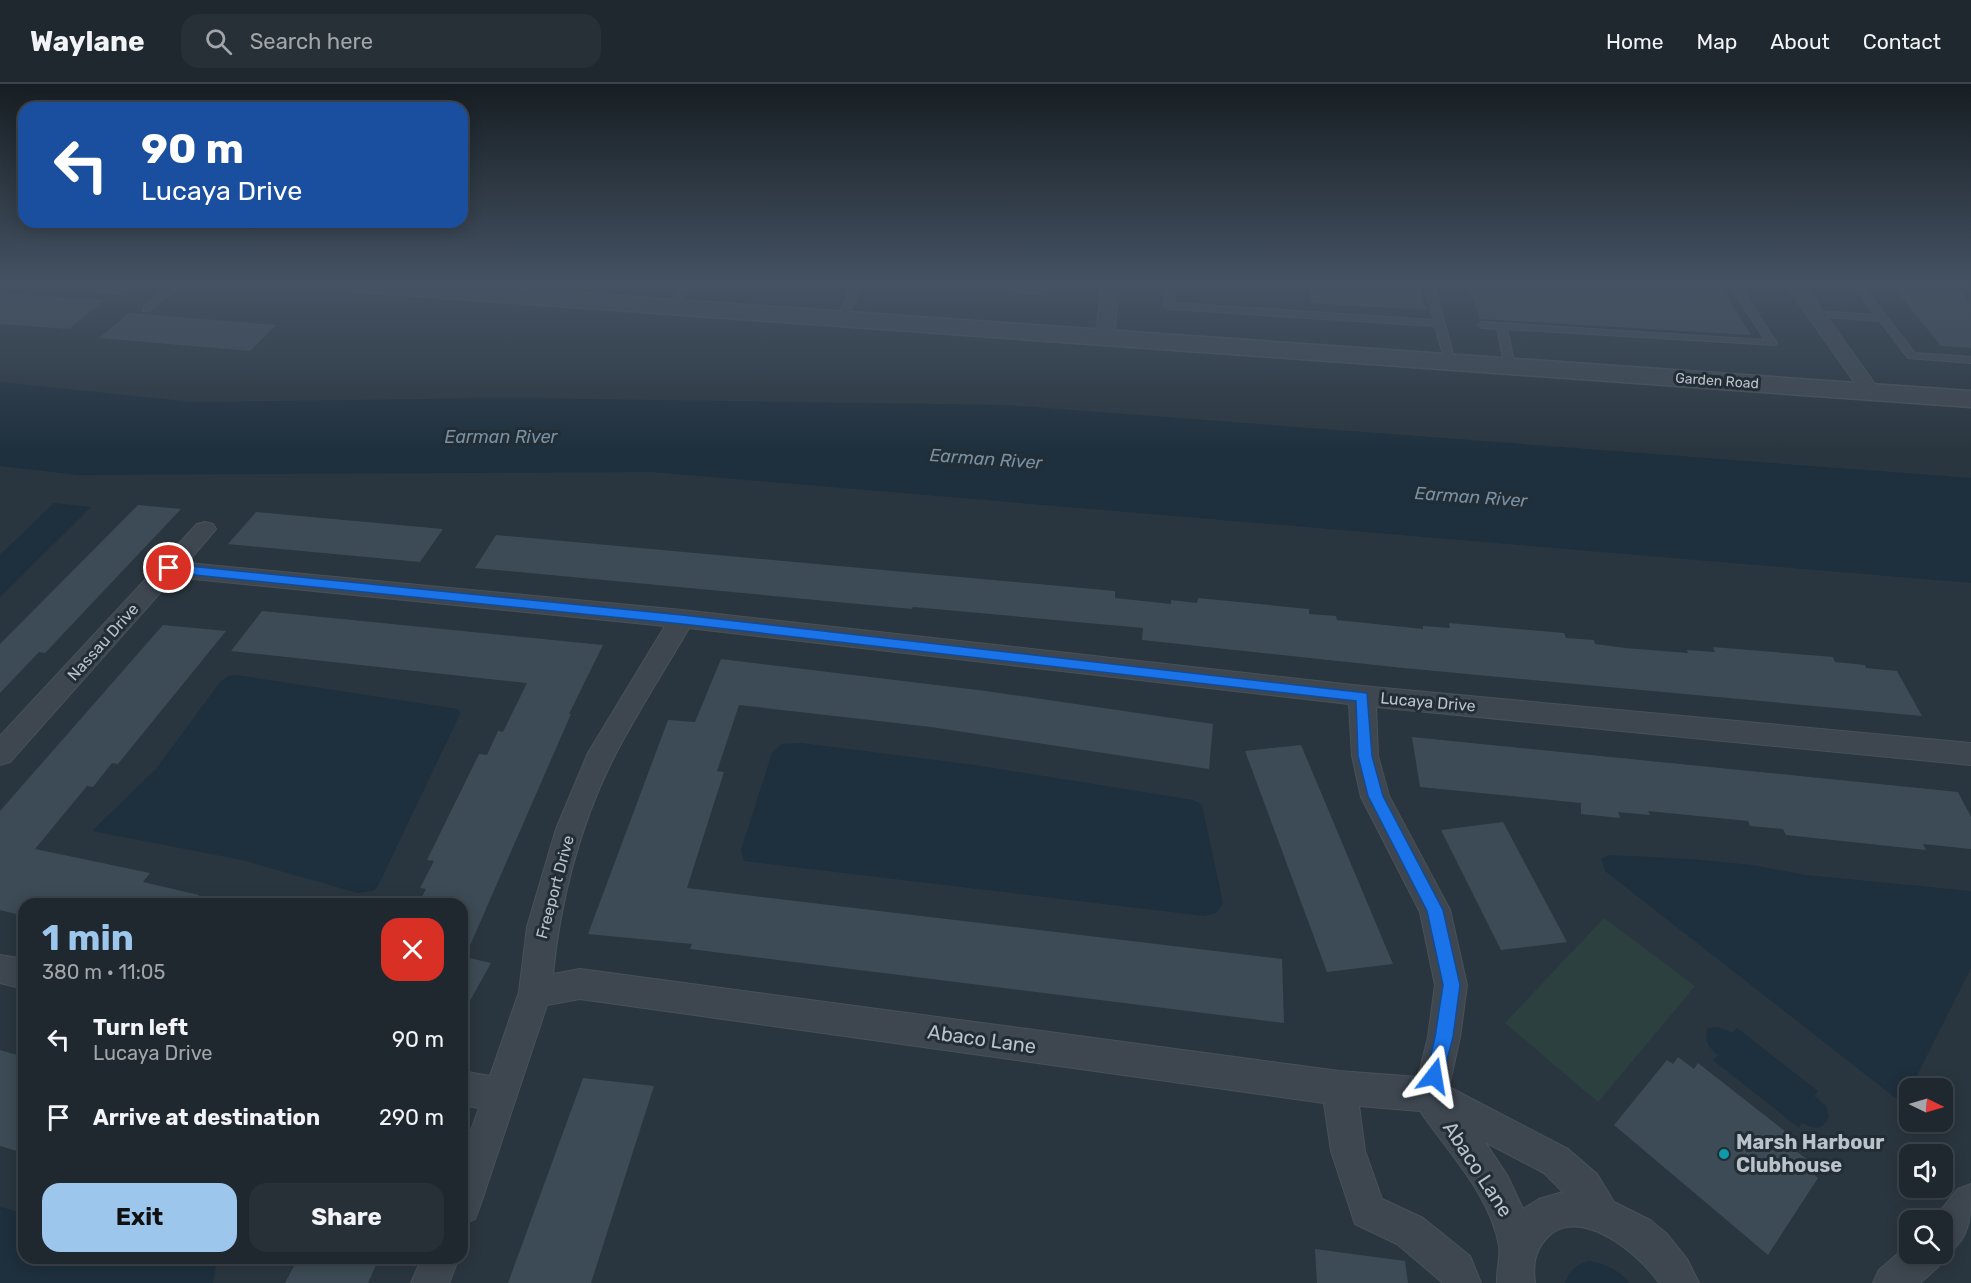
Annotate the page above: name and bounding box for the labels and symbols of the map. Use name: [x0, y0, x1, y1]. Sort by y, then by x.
street label: Garden Road: [1675, 370, 1759, 392]
water label: Earman River: [445, 426, 559, 448]
water label: Earman River: [929, 444, 1044, 474]
water label: Earman River: [1414, 482, 1529, 512]
pin: [143, 542, 194, 593]
street label: Nassau Drive: [63, 600, 143, 684]
street label: Lucaya Drive: [1380, 688, 1477, 716]
street label: Freeport Drive: [532, 833, 578, 941]
street label: Abaco Lane: [926, 1020, 1038, 1058]
position arrow: [1402, 1044, 1466, 1108]
north arrow: [1899, 1078, 1953, 1132]
street label: Abaco Lane: [1438, 1117, 1518, 1221]
place label: Marsh Harbour Clubhouse: [1736, 1130, 1884, 1177]
marker: Marsh Harbour Clubhouse: [1717, 1147, 1731, 1161]

